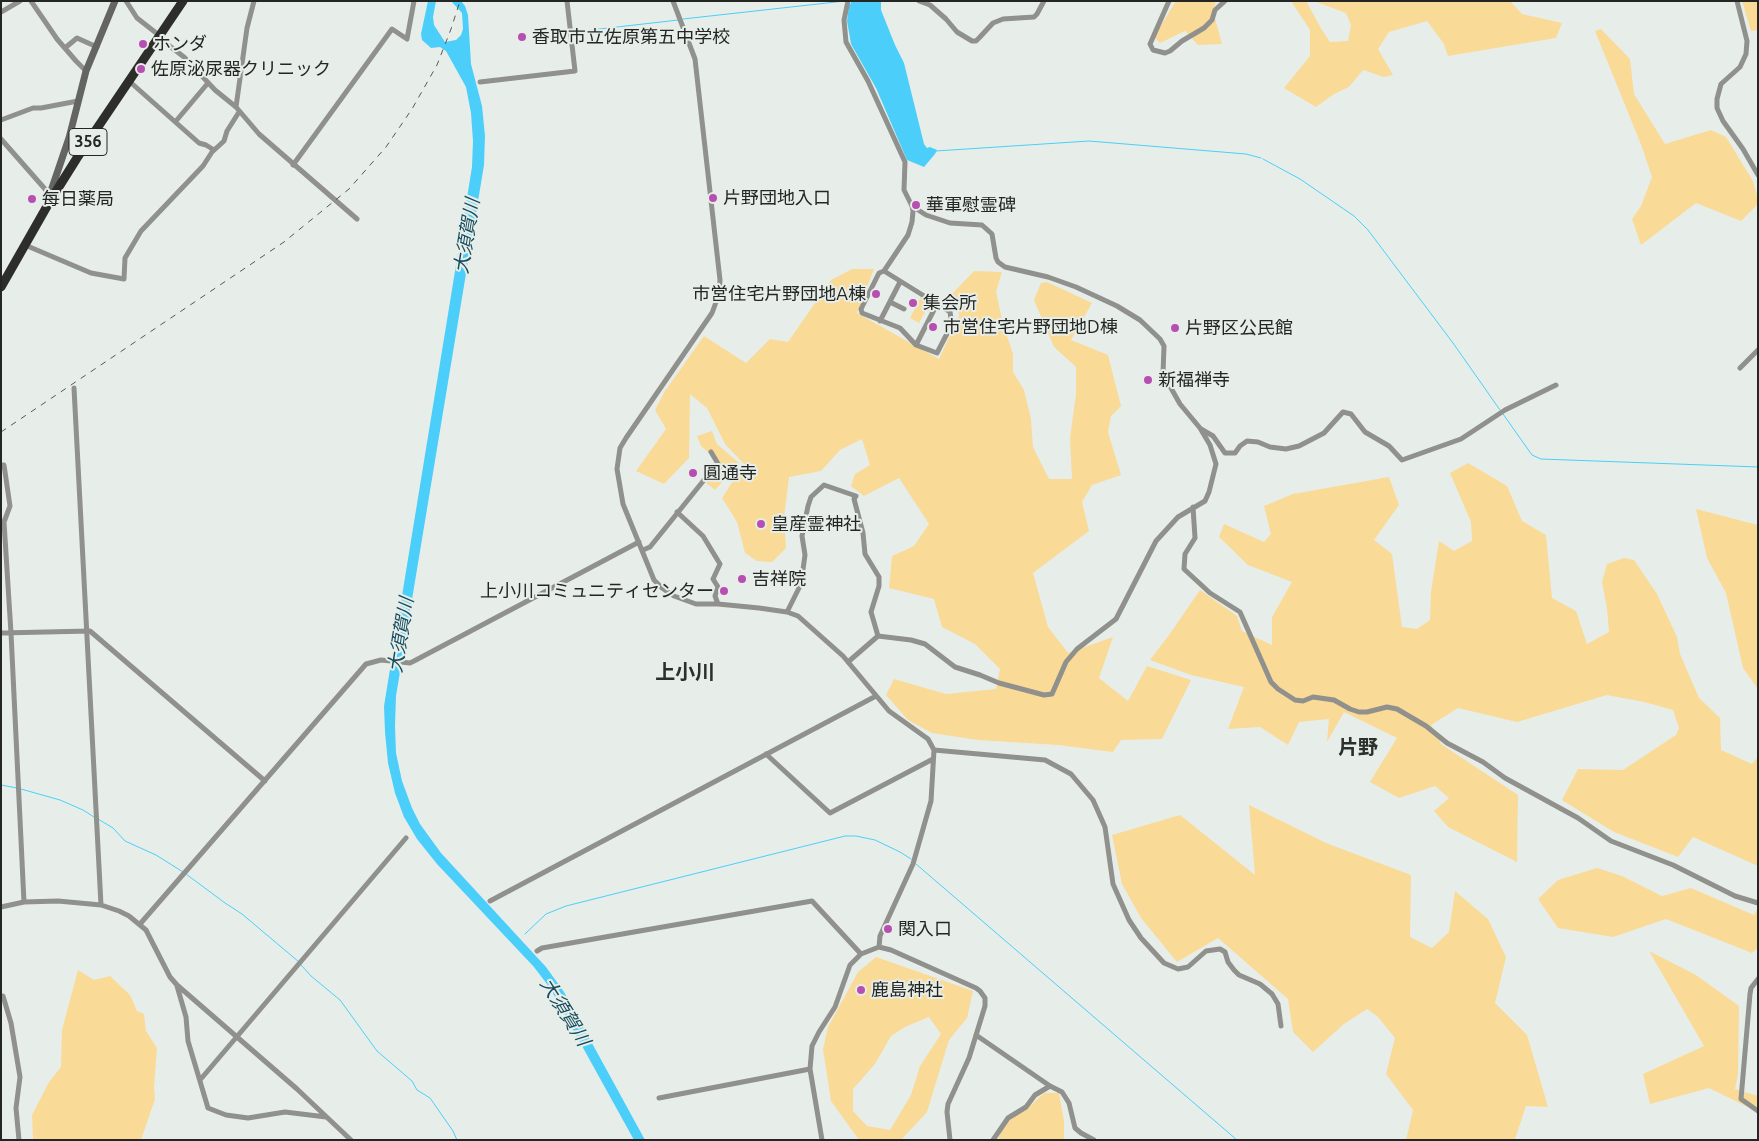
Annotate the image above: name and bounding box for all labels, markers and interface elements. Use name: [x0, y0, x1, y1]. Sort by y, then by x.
place label: 香取市立佐原第五中学校: [532, 26, 730, 48]
marker: 香取市立佐原第五中学校: [516, 31, 528, 43]
place label: ホンダ: [153, 33, 207, 55]
marker: ホンダ: [137, 38, 149, 50]
place label: 佐原泌尿器クリニック: [151, 58, 331, 80]
marker: 佐原泌尿器クリニック: [135, 63, 147, 75]
road number: 356: [69, 128, 107, 156]
place label: 片野団地入口: [723, 187, 831, 209]
place label: 每日薬局: [42, 188, 114, 210]
marker: 片野団地入口: [707, 192, 719, 204]
marker: 每日薬局: [26, 193, 38, 205]
place label: 華軍慰霊碑: [926, 194, 1016, 216]
water label: 大須賀川: [450, 197, 484, 275]
marker: 華軍慰霊碑: [910, 199, 922, 211]
place label: 市営住宅片野団地A棟: [692, 283, 866, 305]
marker: 市営住宅片野団地A棟: [870, 288, 882, 300]
place label: 集会所: [923, 292, 977, 314]
marker: 集会所: [907, 297, 919, 309]
place label: 市営住宅片野団地D棟: [943, 316, 1118, 338]
place label: 片野区公民館: [1185, 317, 1293, 339]
marker: 市営住宅片野団地D棟: [927, 321, 939, 333]
marker: 片野区公民館: [1169, 322, 1181, 334]
place label: 新福禅寺: [1158, 369, 1230, 391]
marker: 新福禅寺: [1142, 374, 1154, 386]
place label: 圓通寺: [703, 462, 757, 484]
marker: 圓通寺: [687, 467, 699, 479]
place label: 皇産霊神社: [771, 513, 861, 535]
marker: 皇産霊神社: [755, 518, 767, 530]
place label: 吉祥院: [752, 568, 806, 590]
marker: 吉祥院: [736, 573, 748, 585]
place label: 上小川コミュニティセンター: [480, 580, 714, 602]
marker: 上小川コミュニティセンター: [718, 585, 730, 597]
water label: 大須賀川: [384, 596, 418, 674]
district label: 上小川: [655, 660, 715, 684]
district label: 片野: [1338, 735, 1378, 759]
place label: 関入口: [898, 918, 952, 940]
marker: 関入口: [882, 923, 894, 935]
water label: 大須賀川: [535, 974, 595, 1050]
place label: 鹿島神社: [871, 979, 943, 1001]
marker: 鹿島神社: [855, 984, 867, 996]

